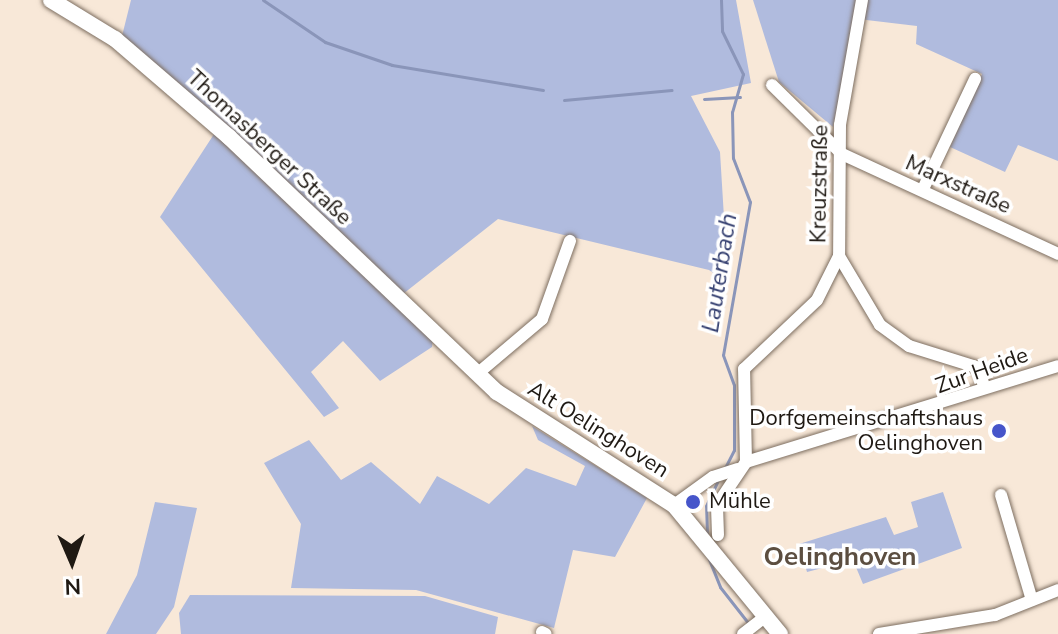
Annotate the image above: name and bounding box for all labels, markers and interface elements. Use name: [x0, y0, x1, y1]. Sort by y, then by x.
street label: Thomasberger Straße: [181, 65, 357, 231]
street label: Kreuzstraße: [806, 125, 834, 243]
street label: Marxstraße: [901, 150, 1015, 220]
water label: Lauterbach: [696, 211, 744, 335]
street label: Zur Heide: [932, 342, 1032, 400]
street label: Alt Oelinghoven: [523, 376, 673, 484]
place label: Dorfgemeinschaftshaus Oelinghoven: [749, 405, 983, 456]
marker: Dorfgemeinschaftshaus Oelinghoven: [990, 422, 1008, 440]
place label: Mühle: [709, 489, 771, 515]
marker: Mühle: [684, 493, 702, 511]
north arrow: [32, 522, 112, 602]
district label: Oelinghoven: [763, 541, 917, 573]
text: N: [64, 571, 82, 601]

